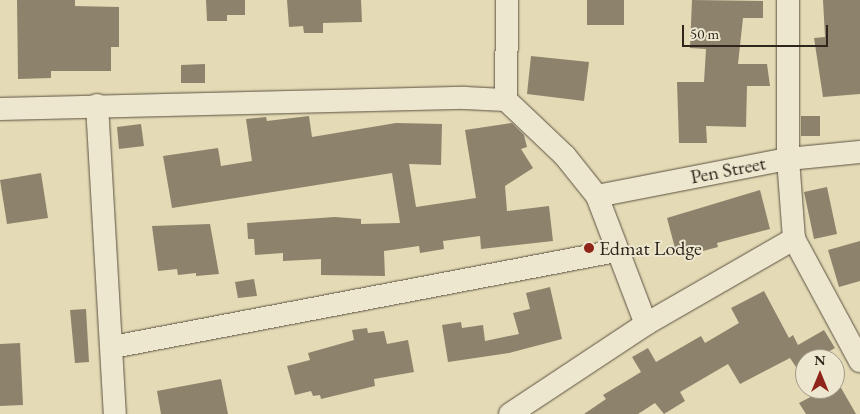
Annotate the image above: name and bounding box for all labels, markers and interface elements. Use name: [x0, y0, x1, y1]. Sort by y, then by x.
scale bar: [685, 15, 831, 47]
text: 50 m: [690, 24, 719, 43]
street label: Pen Street: [688, 151, 768, 189]
place label: Edmat Lodge: [599, 236, 702, 260]
marker: Edmat Lodge: [583, 242, 595, 254]
north arrow: [795, 349, 845, 399]
text: N: [814, 351, 826, 369]

